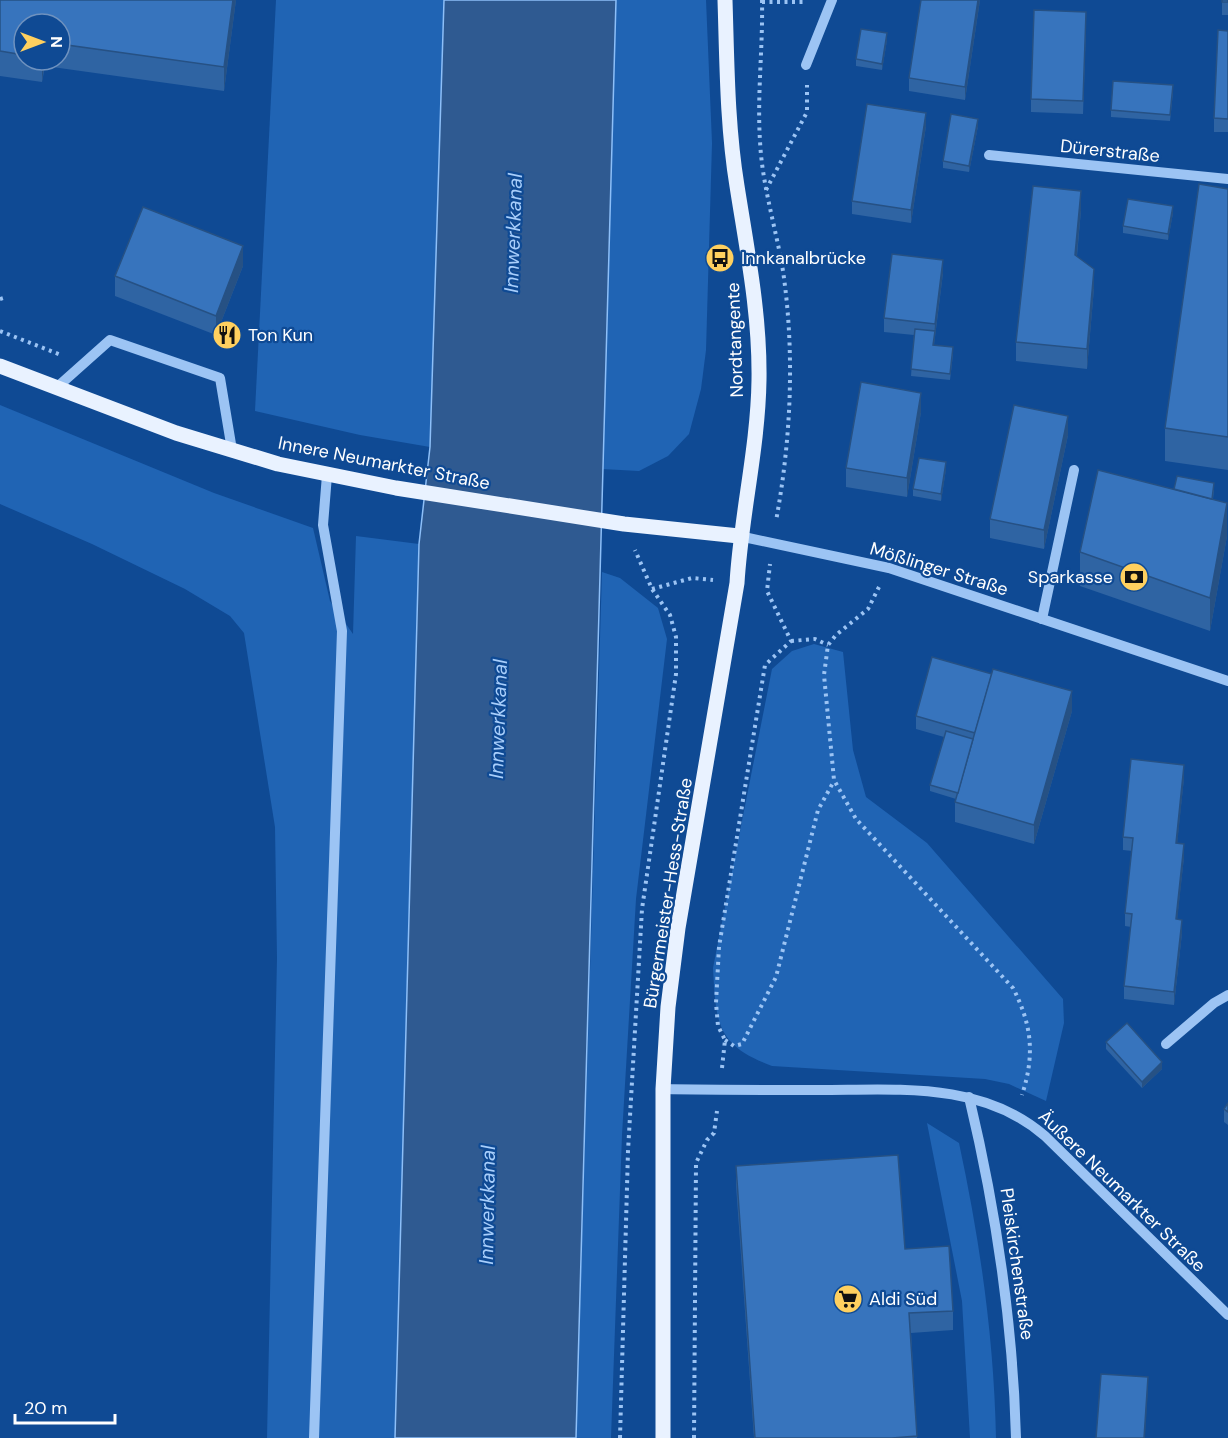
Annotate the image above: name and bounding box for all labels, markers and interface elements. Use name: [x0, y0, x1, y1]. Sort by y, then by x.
north arrow: [12, 12, 72, 72]
text: N: [46, 36, 67, 48]
street label: Dürerstraße: [1059, 134, 1161, 168]
water label: Innwerkkanal: [498, 172, 528, 293]
bus stop icon: Innkanalbrücke: [704, 242, 736, 274]
place label: Innkanalbrücke: [741, 246, 866, 270]
street label: Nordtangente: [721, 282, 749, 398]
restaurant icon: Ton Kun: [211, 319, 243, 351]
place label: Ton Kun: [248, 323, 313, 347]
street label: Innere Neumarkter Straße: [276, 431, 492, 495]
street label: Mößlinger Straße: [867, 537, 1011, 601]
bank icon: Sparkasse: [1118, 561, 1150, 593]
place label: Sparkasse: [1028, 565, 1113, 589]
water label: Innwerkkanal: [483, 658, 513, 779]
street label: Bürgermeister-Hess-Straße: [638, 776, 698, 1010]
street label: Äußere Neumarkter Straße: [1033, 1105, 1211, 1277]
water label: Innwerkkanal: [473, 1145, 501, 1265]
street label: Pleiskirchenstraße: [994, 1187, 1040, 1341]
supermarket icon: Aldi Süd: [832, 1283, 864, 1315]
place label: Aldi Süd: [869, 1287, 937, 1311]
scale bar: [15, 1387, 116, 1425]
text: 20 m: [24, 1396, 67, 1420]

